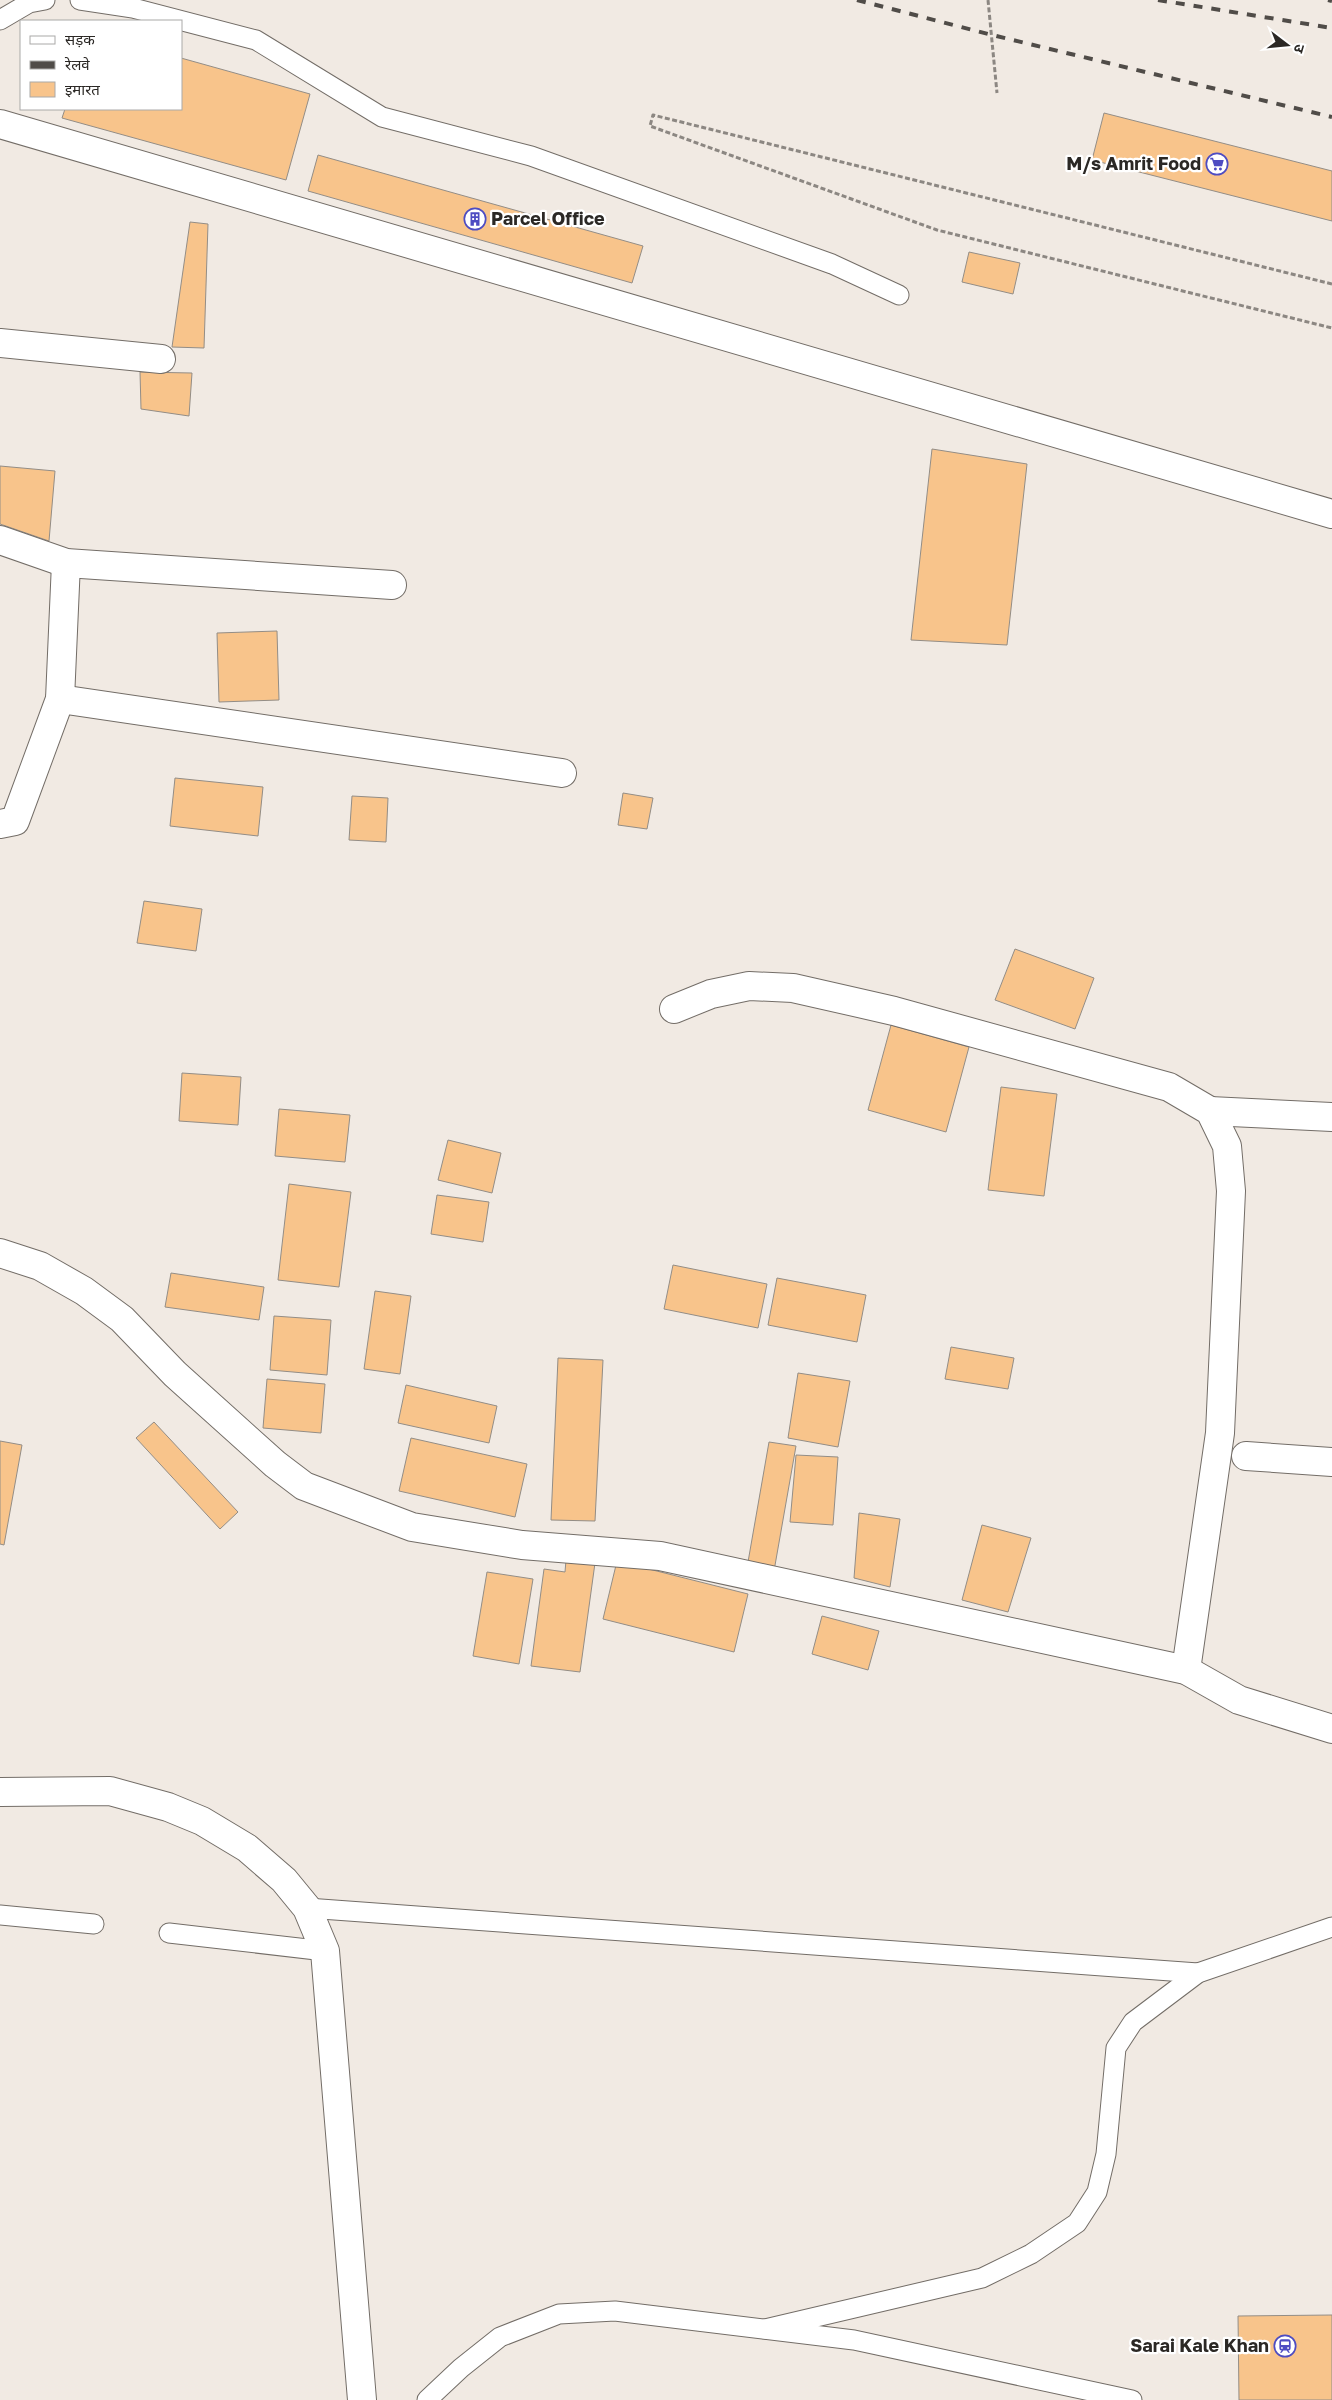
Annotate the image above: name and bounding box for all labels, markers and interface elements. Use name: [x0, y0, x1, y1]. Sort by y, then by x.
legend: [20, 20, 182, 110]
north arrow: [1262, 20, 1312, 70]
text: सड़क: [65, 30, 95, 48]
text: उ: [1290, 42, 1309, 56]
text: रेलवे: [64, 55, 90, 73]
text: इमारत: [65, 80, 100, 98]
place label: M/s Amrit Food: [1066, 152, 1201, 174]
supermarket icon: M/s Amrit Food: [1205, 152, 1229, 176]
building icon: Parcel Office: [463, 207, 487, 231]
place label: Parcel Office: [491, 207, 605, 229]
place label: Sarai Kale Khan: [1130, 2334, 1269, 2356]
station icon: Sarai Kale Khan: [1273, 2334, 1297, 2358]

